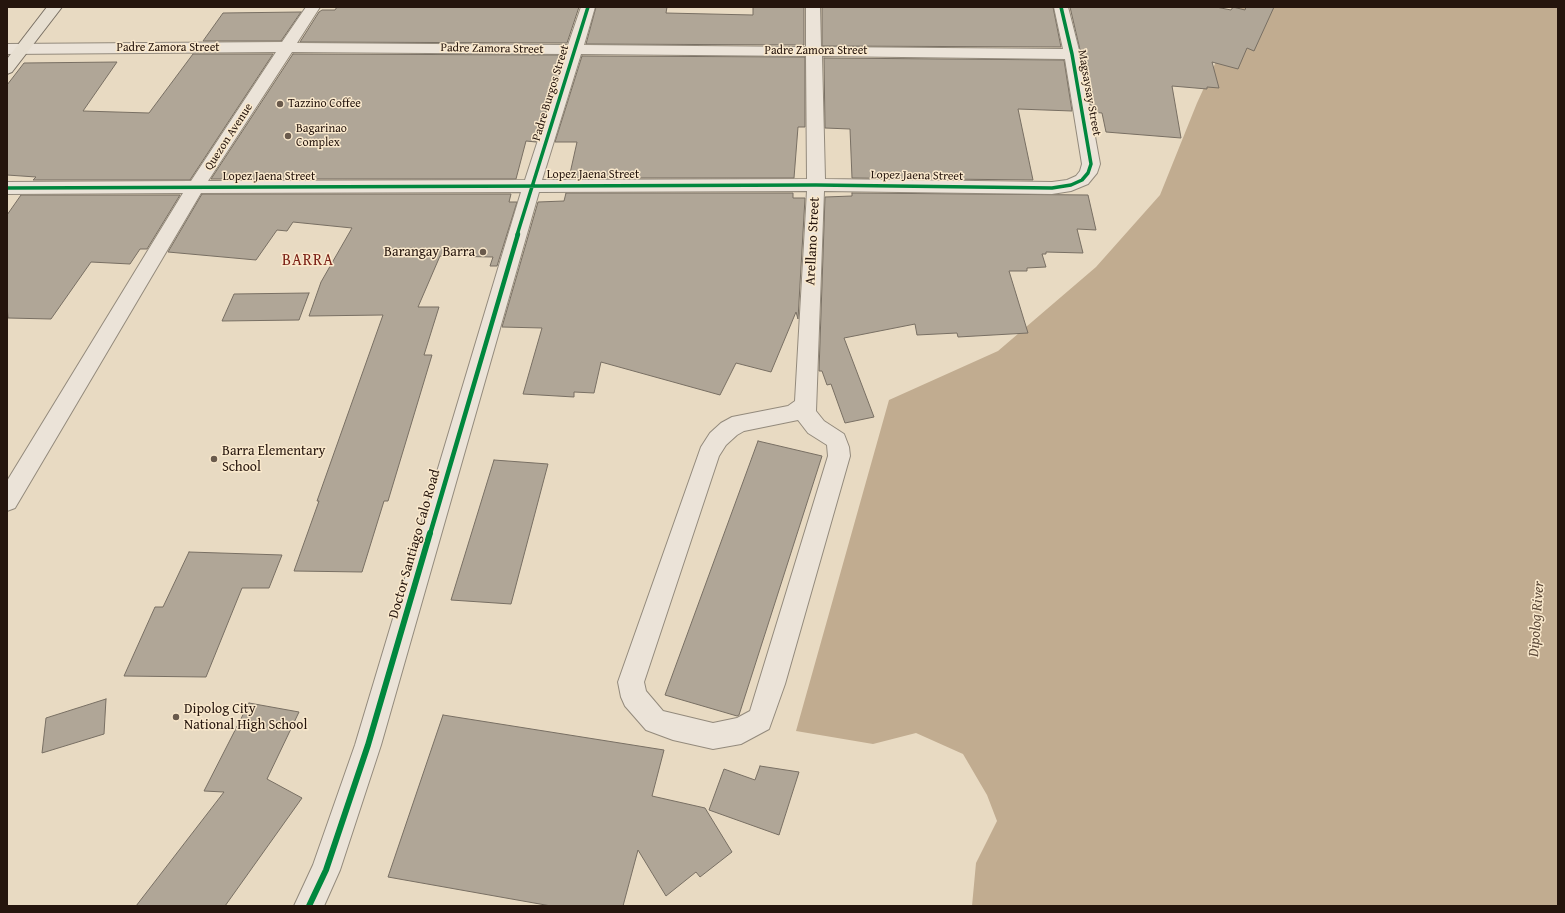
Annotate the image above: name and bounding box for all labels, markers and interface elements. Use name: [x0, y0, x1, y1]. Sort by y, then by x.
street label: Padre Zamora Street: [116, 41, 220, 55]
street label: Padre Zamora Street: [440, 41, 544, 57]
street label: Padre Burgos Street: [530, 43, 572, 143]
street label: Padre Zamora Street: [764, 44, 868, 58]
street label: Magsaysay Street: [1074, 49, 1104, 137]
place label: Tazzino Coffee: [288, 97, 361, 111]
marker: Tazzino Coffee: [275, 99, 285, 109]
street label: Quezon Avenue: [202, 101, 256, 173]
place label: Bagarinao Complex: [296, 122, 347, 150]
marker: Bagarinao Complex: [283, 131, 293, 141]
street label: Lopez Jaena Street: [547, 168, 639, 182]
street label: Lopez Jaena Street: [871, 168, 963, 184]
street label: Lopez Jaena Street: [223, 170, 315, 184]
street label: Arellano Street: [802, 196, 824, 286]
place label: Barangay Barra: [384, 244, 475, 260]
marker: Barangay Barra: [478, 247, 488, 257]
district label: BARRA: [282, 251, 334, 271]
place label: Barra Elementary School: [222, 443, 325, 476]
marker: Barra Elementary School: [209, 454, 219, 464]
street label: Doctor Santiago Calo Road: [386, 467, 444, 621]
water label: Dipolog River: [1525, 580, 1549, 658]
place label: Dipolog City National High School: [184, 701, 307, 734]
marker: Dipolog City National High School: [171, 712, 181, 722]

